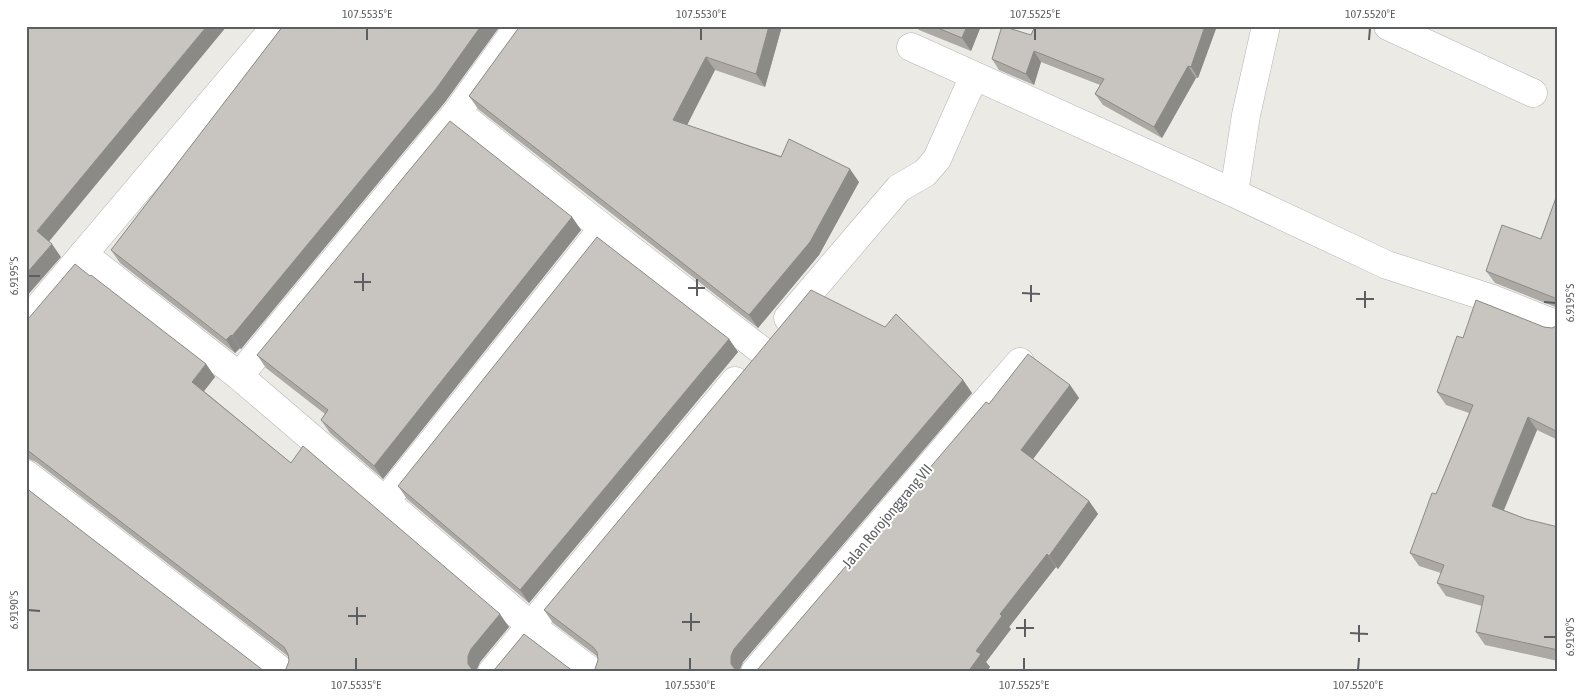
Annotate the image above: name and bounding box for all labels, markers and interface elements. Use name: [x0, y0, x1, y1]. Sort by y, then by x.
text: 107.5535°E: [342, 7, 392, 21]
text: 107.5530°E: [676, 7, 726, 21]
text: 107.5525°E: [1010, 7, 1060, 21]
text: 107.5520°E: [1345, 7, 1395, 21]
text: 6.9195°S: [7, 257, 21, 295]
text: 6.9195°S: [1563, 284, 1577, 322]
street label: Jalan Rorojonggrang VII: [839, 461, 935, 571]
text: 6.9190°S: [7, 591, 21, 629]
text: 6.9190°S: [1563, 618, 1577, 656]
text: 107.5535°E: [331, 678, 381, 692]
text: 107.5530°E: [665, 678, 715, 692]
text: 107.5525°E: [999, 678, 1049, 692]
text: 107.5520°E: [1333, 678, 1383, 692]

